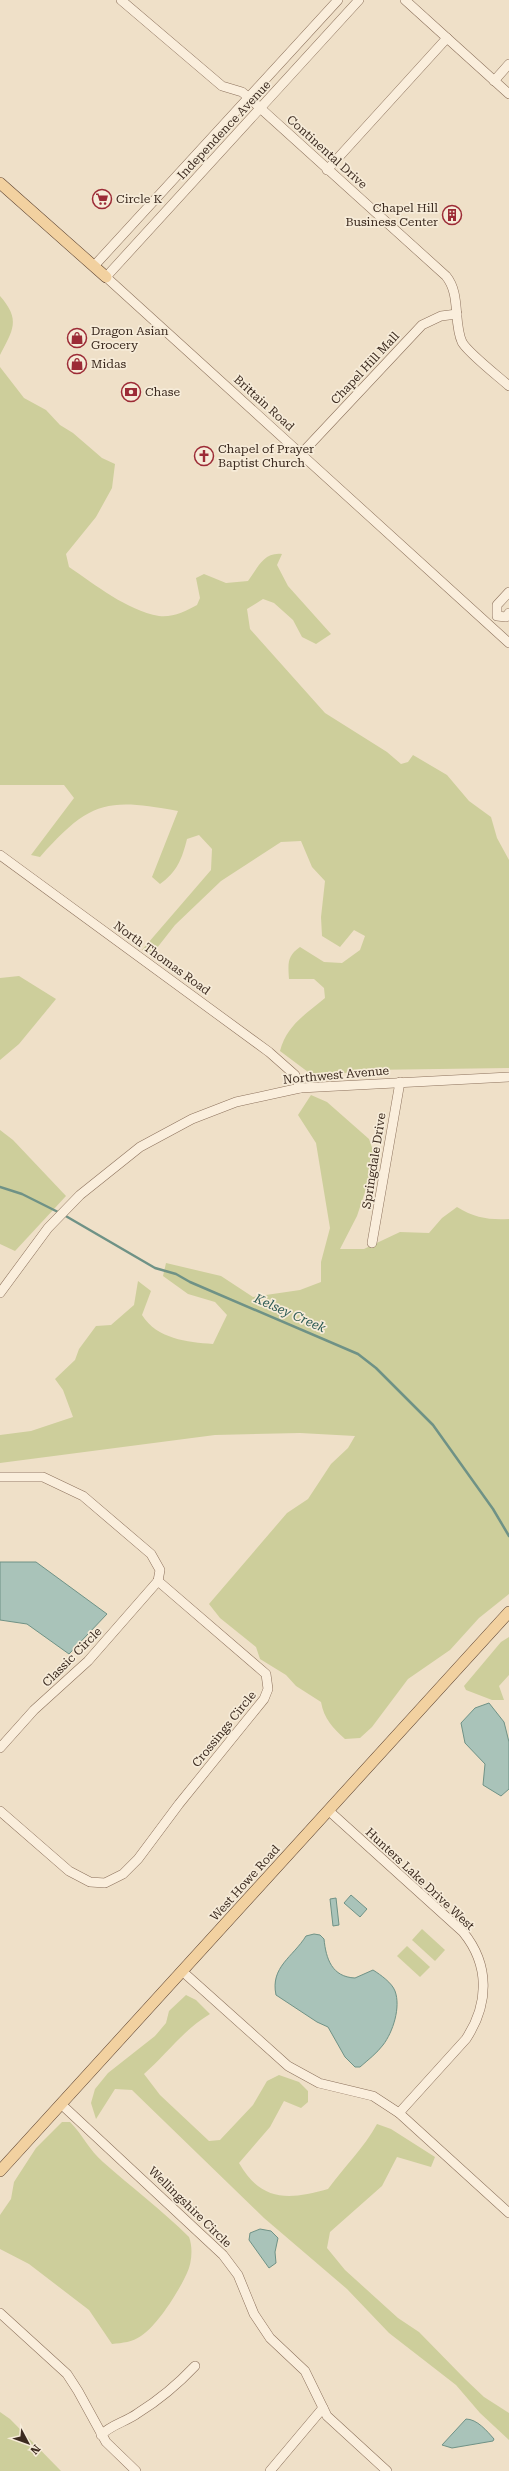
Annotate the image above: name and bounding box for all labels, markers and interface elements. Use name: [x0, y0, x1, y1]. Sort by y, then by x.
street label: Independence Avenue: [175, 77, 274, 182]
street label: Continental Drive: [284, 112, 370, 192]
supermarket icon: Circle K: [91, 188, 113, 210]
place label: Circle K: [116, 192, 162, 206]
place label: Chapel Hill Business Center: [346, 201, 438, 229]
building icon: Chapel Hill Business Center: [441, 204, 463, 226]
place label: Dragon Asian Grocery: [91, 324, 169, 352]
shop icon: Dragon Asian Grocery: [66, 327, 88, 349]
street label: Chapel Hill Mall: [328, 329, 402, 407]
shop icon: Midas: [66, 353, 88, 375]
place label: Midas: [91, 357, 126, 371]
street label: Brittain Road: [231, 372, 297, 434]
bank icon: Chase: [120, 381, 142, 403]
place label: Chase: [145, 385, 181, 399]
place label: Chapel of Prayer Baptist Church: [218, 442, 314, 470]
church icon: Chapel of Prayer Baptist Church: [193, 445, 215, 467]
street label: North Thomas Road: [111, 918, 213, 998]
street label: Northwest Avenue: [282, 1063, 390, 1087]
street label: Springdale Drive: [359, 1111, 389, 1210]
water label: Kelsey Creek: [251, 1290, 329, 1336]
street label: Classic Circle: [39, 1624, 105, 1690]
street label: Crossings Circle: [189, 1688, 259, 1770]
street label: Hunters Lake Drive West: [363, 1825, 478, 1933]
street label: West Howe Road: [207, 1842, 283, 1924]
street label: Wellingshire Circle: [146, 2164, 235, 2251]
north arrow: [8, 2423, 48, 2463]
text: N: [27, 2442, 43, 2457]

